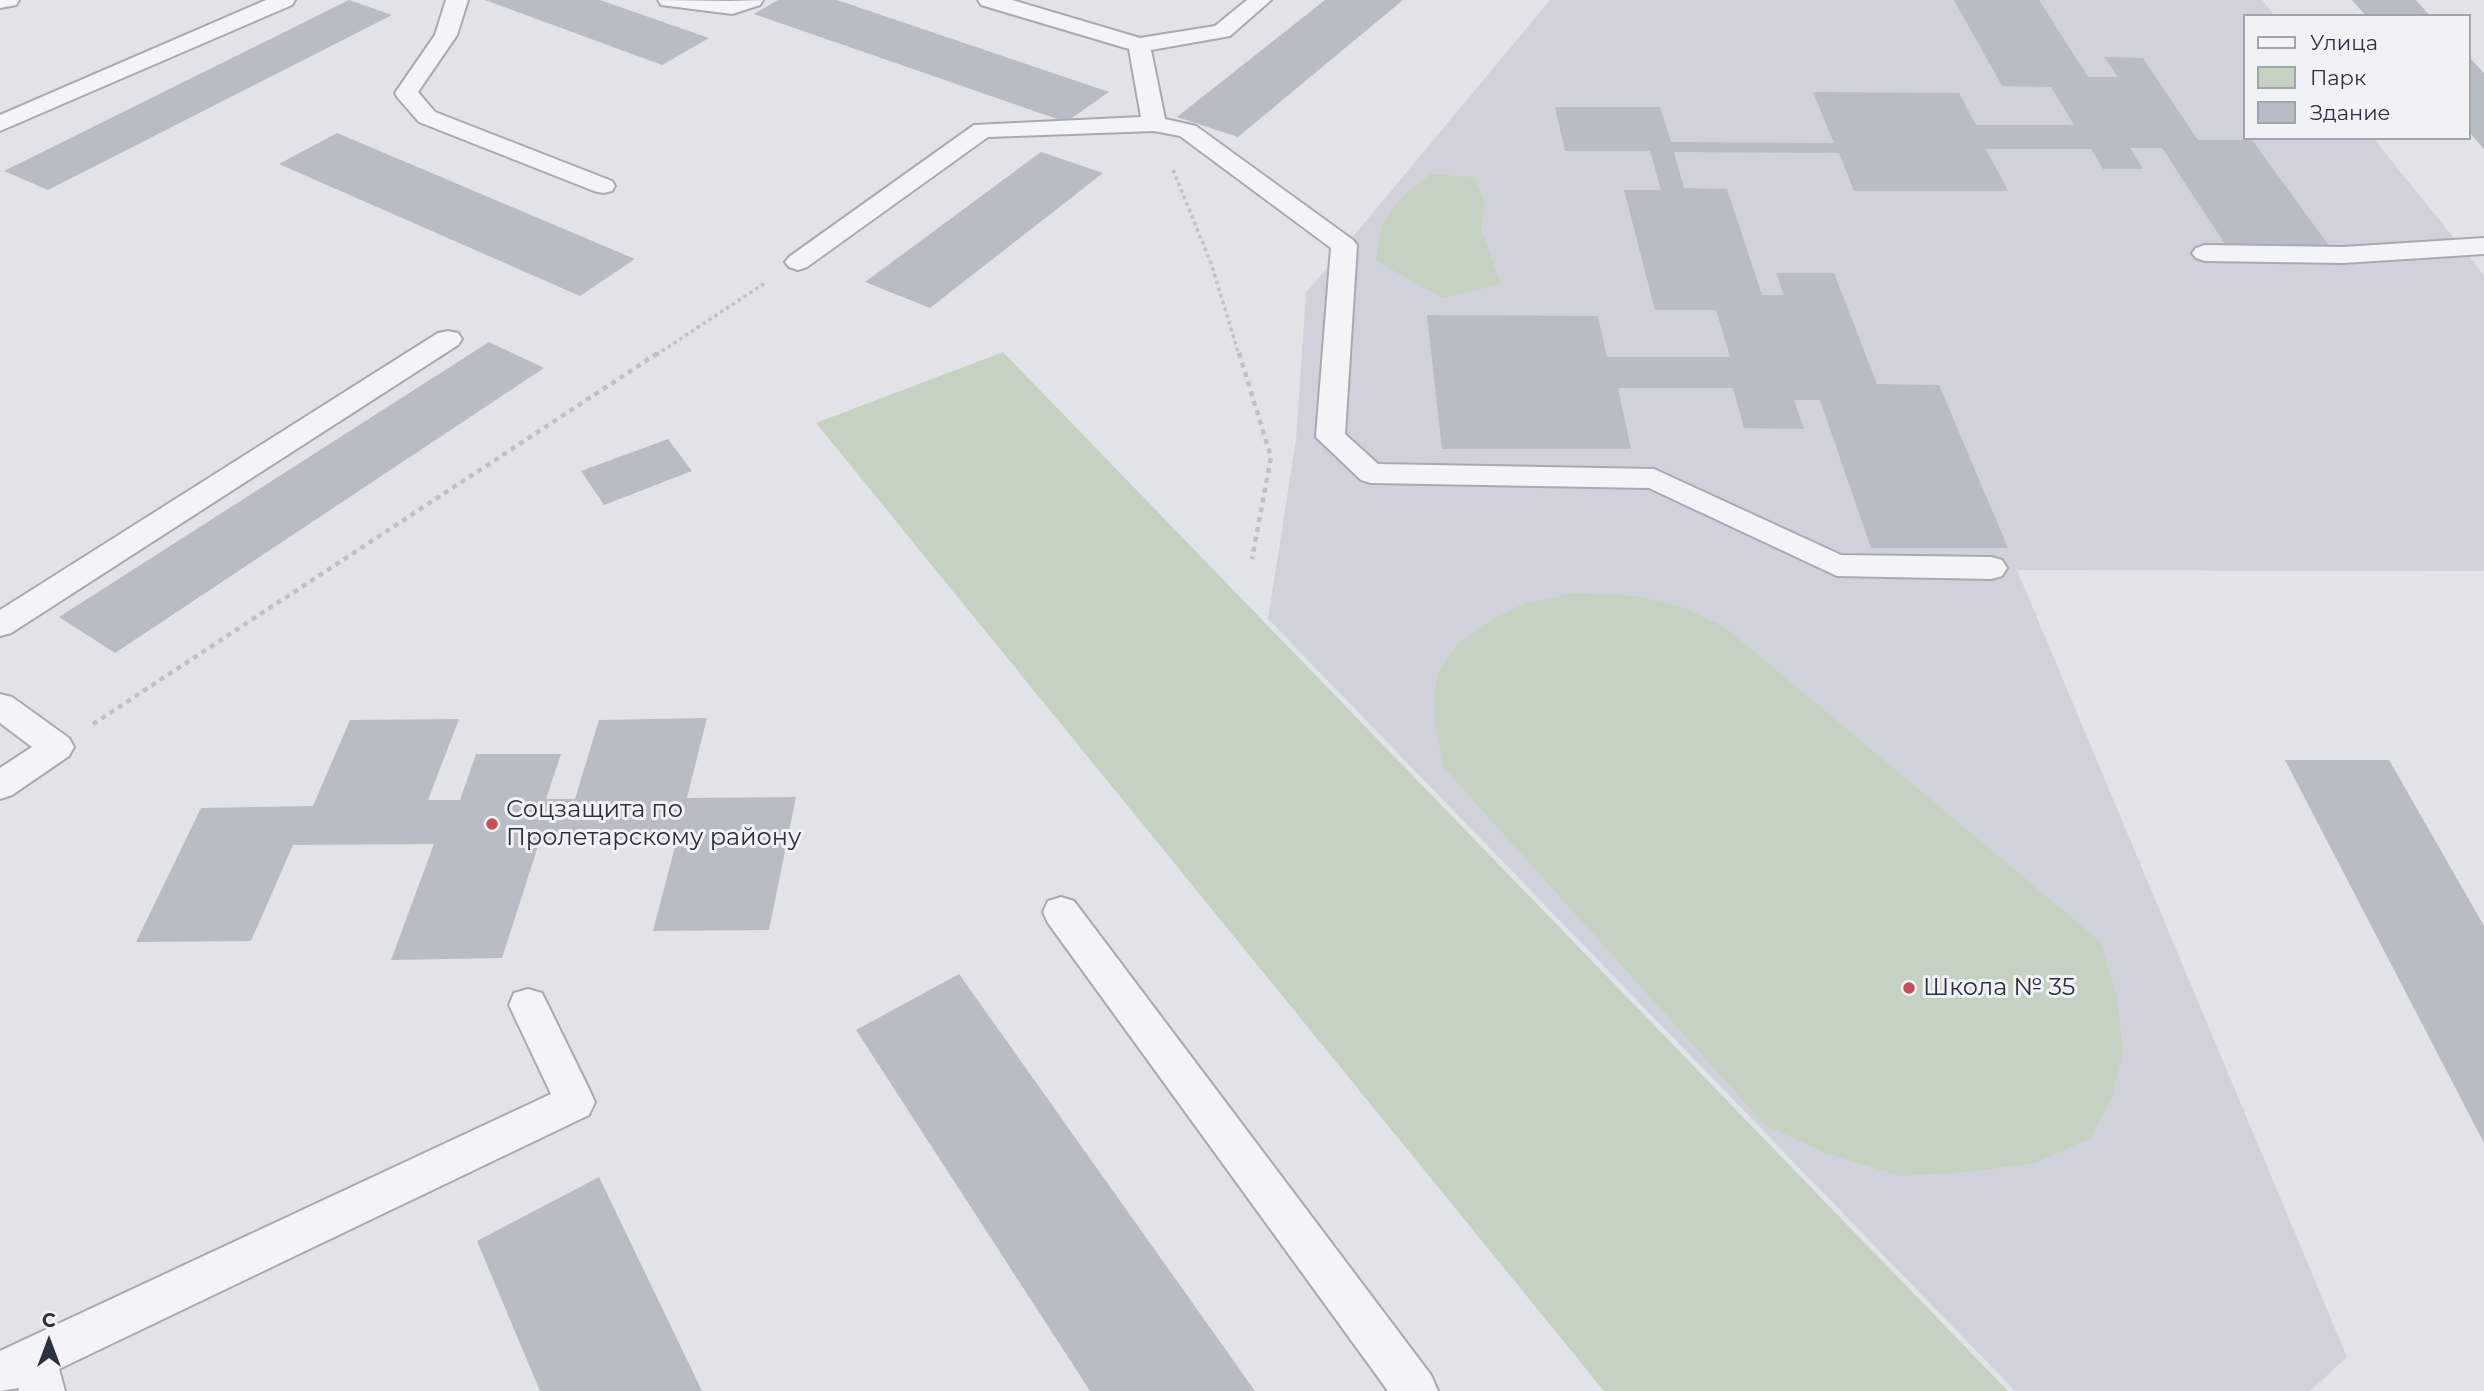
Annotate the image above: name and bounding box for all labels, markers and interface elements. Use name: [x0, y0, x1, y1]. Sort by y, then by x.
legend: [2242, 14, 2470, 140]
text: Улица: [2310, 30, 2378, 55]
text: Парк: [2310, 65, 2366, 90]
text: Здание: [2310, 100, 2391, 125]
place label: Соцзащита по Пролетарскому району: [506, 796, 801, 852]
marker: Соцзащита по Пролетарскому району: [484, 816, 500, 832]
place label: Школа № 35: [1923, 974, 2075, 1002]
marker: Школа № 35: [1901, 980, 1917, 996]
north arrow: [14, 1307, 84, 1377]
text: С: [42, 1309, 56, 1332]

